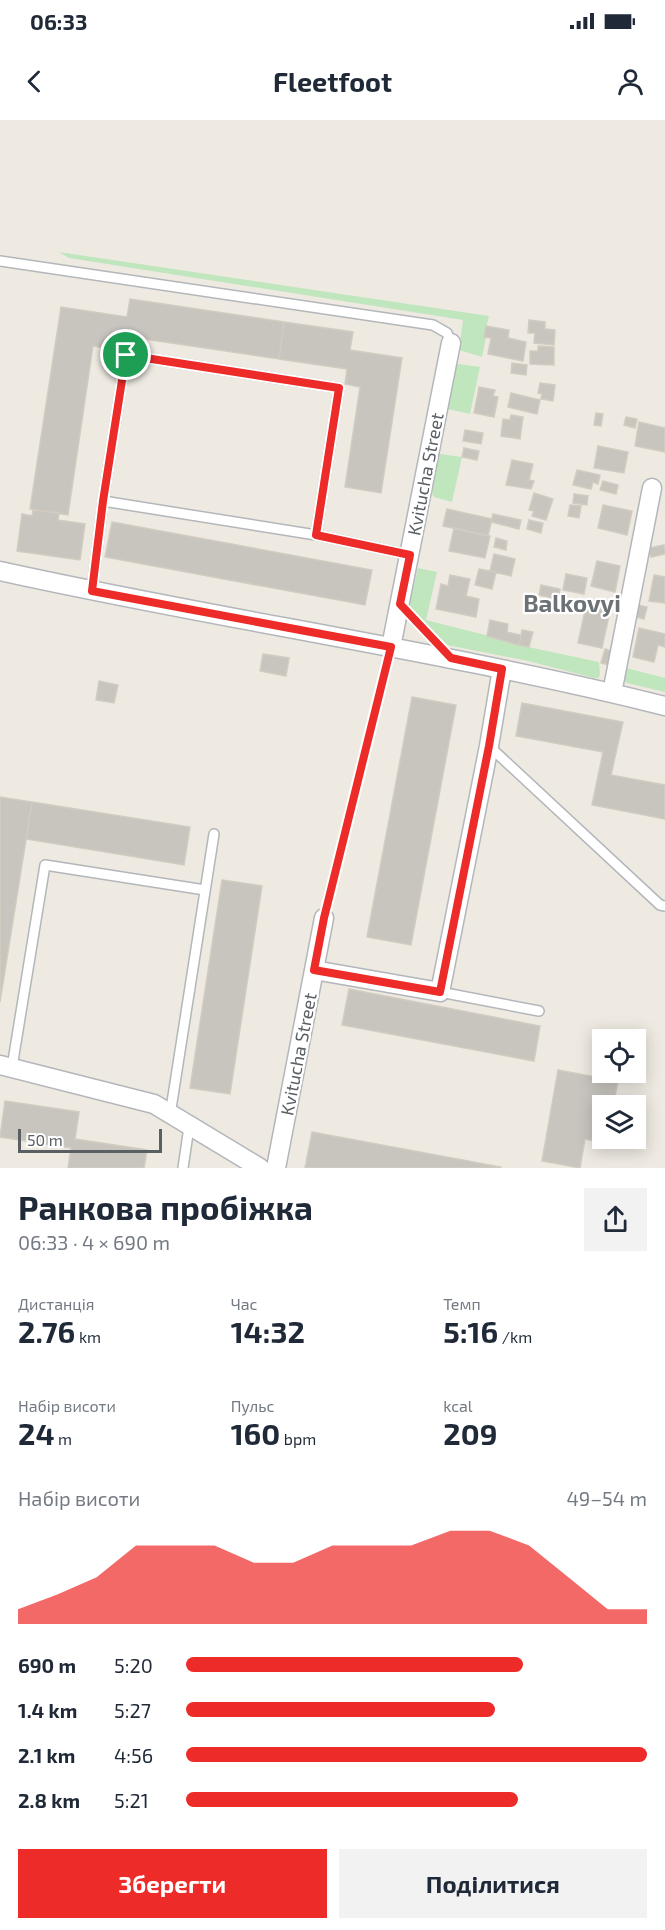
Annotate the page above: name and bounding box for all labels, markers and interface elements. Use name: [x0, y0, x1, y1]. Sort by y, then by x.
text: 06:33: [30, 8, 87, 34]
icon: back: [18, 65, 51, 98]
text: Fleetfoot: [273, 65, 392, 97]
icon: person: [614, 65, 647, 98]
pin: [100, 329, 151, 380]
icon: arrive: [109, 338, 142, 371]
street label: Kvitucha Street: [402, 411, 448, 537]
district label: Balkovyi: [523, 588, 621, 617]
street label: Kvitucha Street: [275, 991, 321, 1117]
map controls: [592, 1029, 646, 1149]
button: locate: [592, 1029, 646, 1083]
button: layers: [592, 1095, 646, 1149]
scale bar: [18, 1126, 162, 1154]
text: 50 m: [27, 1130, 63, 1149]
text: Ранкова пробіжка: [18, 1187, 313, 1227]
button: share: [584, 1188, 647, 1251]
text: 06:33 · 4 × 690 m: [18, 1230, 170, 1254]
text: Дистанція: [18, 1294, 95, 1313]
text: Час: [231, 1294, 257, 1313]
text: Темп: [443, 1294, 481, 1313]
text: 2.76: [18, 1313, 75, 1349]
text: 14:32: [231, 1313, 305, 1349]
text: 5:16: [443, 1313, 498, 1349]
text: km: [75, 1327, 101, 1346]
text: /km: [498, 1327, 532, 1346]
text: Набір висоти: [18, 1396, 116, 1415]
text: Пульс: [231, 1396, 274, 1415]
text: kcal: [443, 1396, 473, 1415]
text: 24: [18, 1415, 55, 1451]
text: 160: [231, 1415, 280, 1451]
text: 209: [443, 1415, 497, 1451]
text: m: [55, 1429, 72, 1448]
text: bpm: [280, 1429, 316, 1448]
text: Набір висоти: [18, 1486, 140, 1510]
text: 49–54 m: [566, 1486, 647, 1510]
text: 690 m: [18, 1653, 76, 1677]
text: 5:20: [114, 1653, 153, 1677]
text: 1.4 km: [18, 1698, 77, 1722]
text: 5:27: [114, 1698, 151, 1722]
text: 2.1 km: [18, 1743, 75, 1767]
text: 4:56: [114, 1743, 153, 1767]
text: 2.8 km: [18, 1788, 80, 1812]
text: 5:21: [114, 1788, 149, 1812]
button: Зберегти: [18, 1849, 327, 1918]
button: Поділитися: [339, 1849, 647, 1918]

